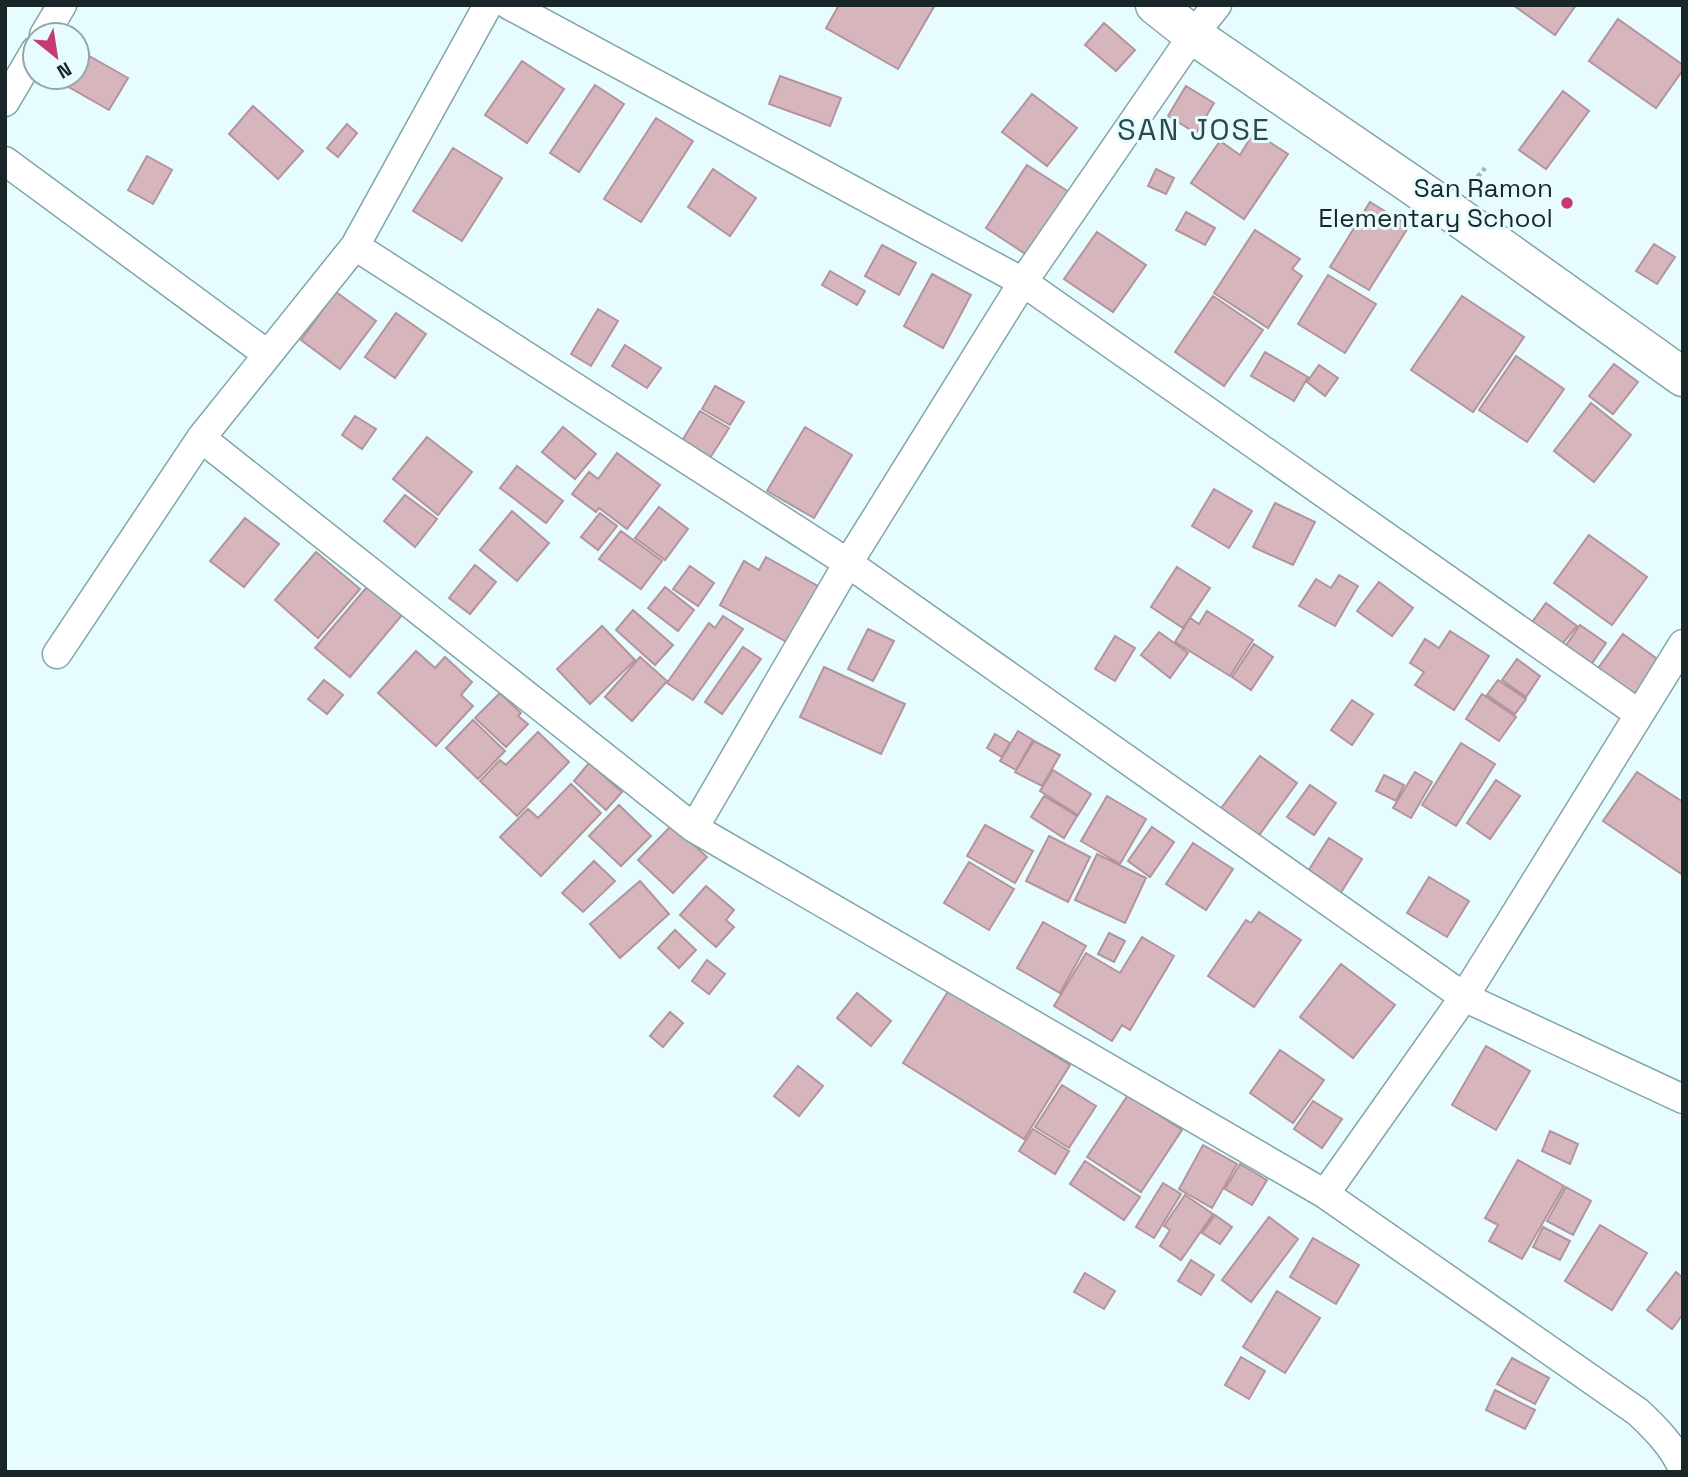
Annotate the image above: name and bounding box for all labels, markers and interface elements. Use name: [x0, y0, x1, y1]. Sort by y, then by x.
north arrow: [21, 21, 91, 91]
text: N: [52, 56, 76, 84]
district label: SAN JOSE: [1117, 110, 1271, 149]
place label: San Ramon Elementary School: [1318, 171, 1553, 235]
marker: San Ramon Elementary School: [1559, 195, 1575, 211]

